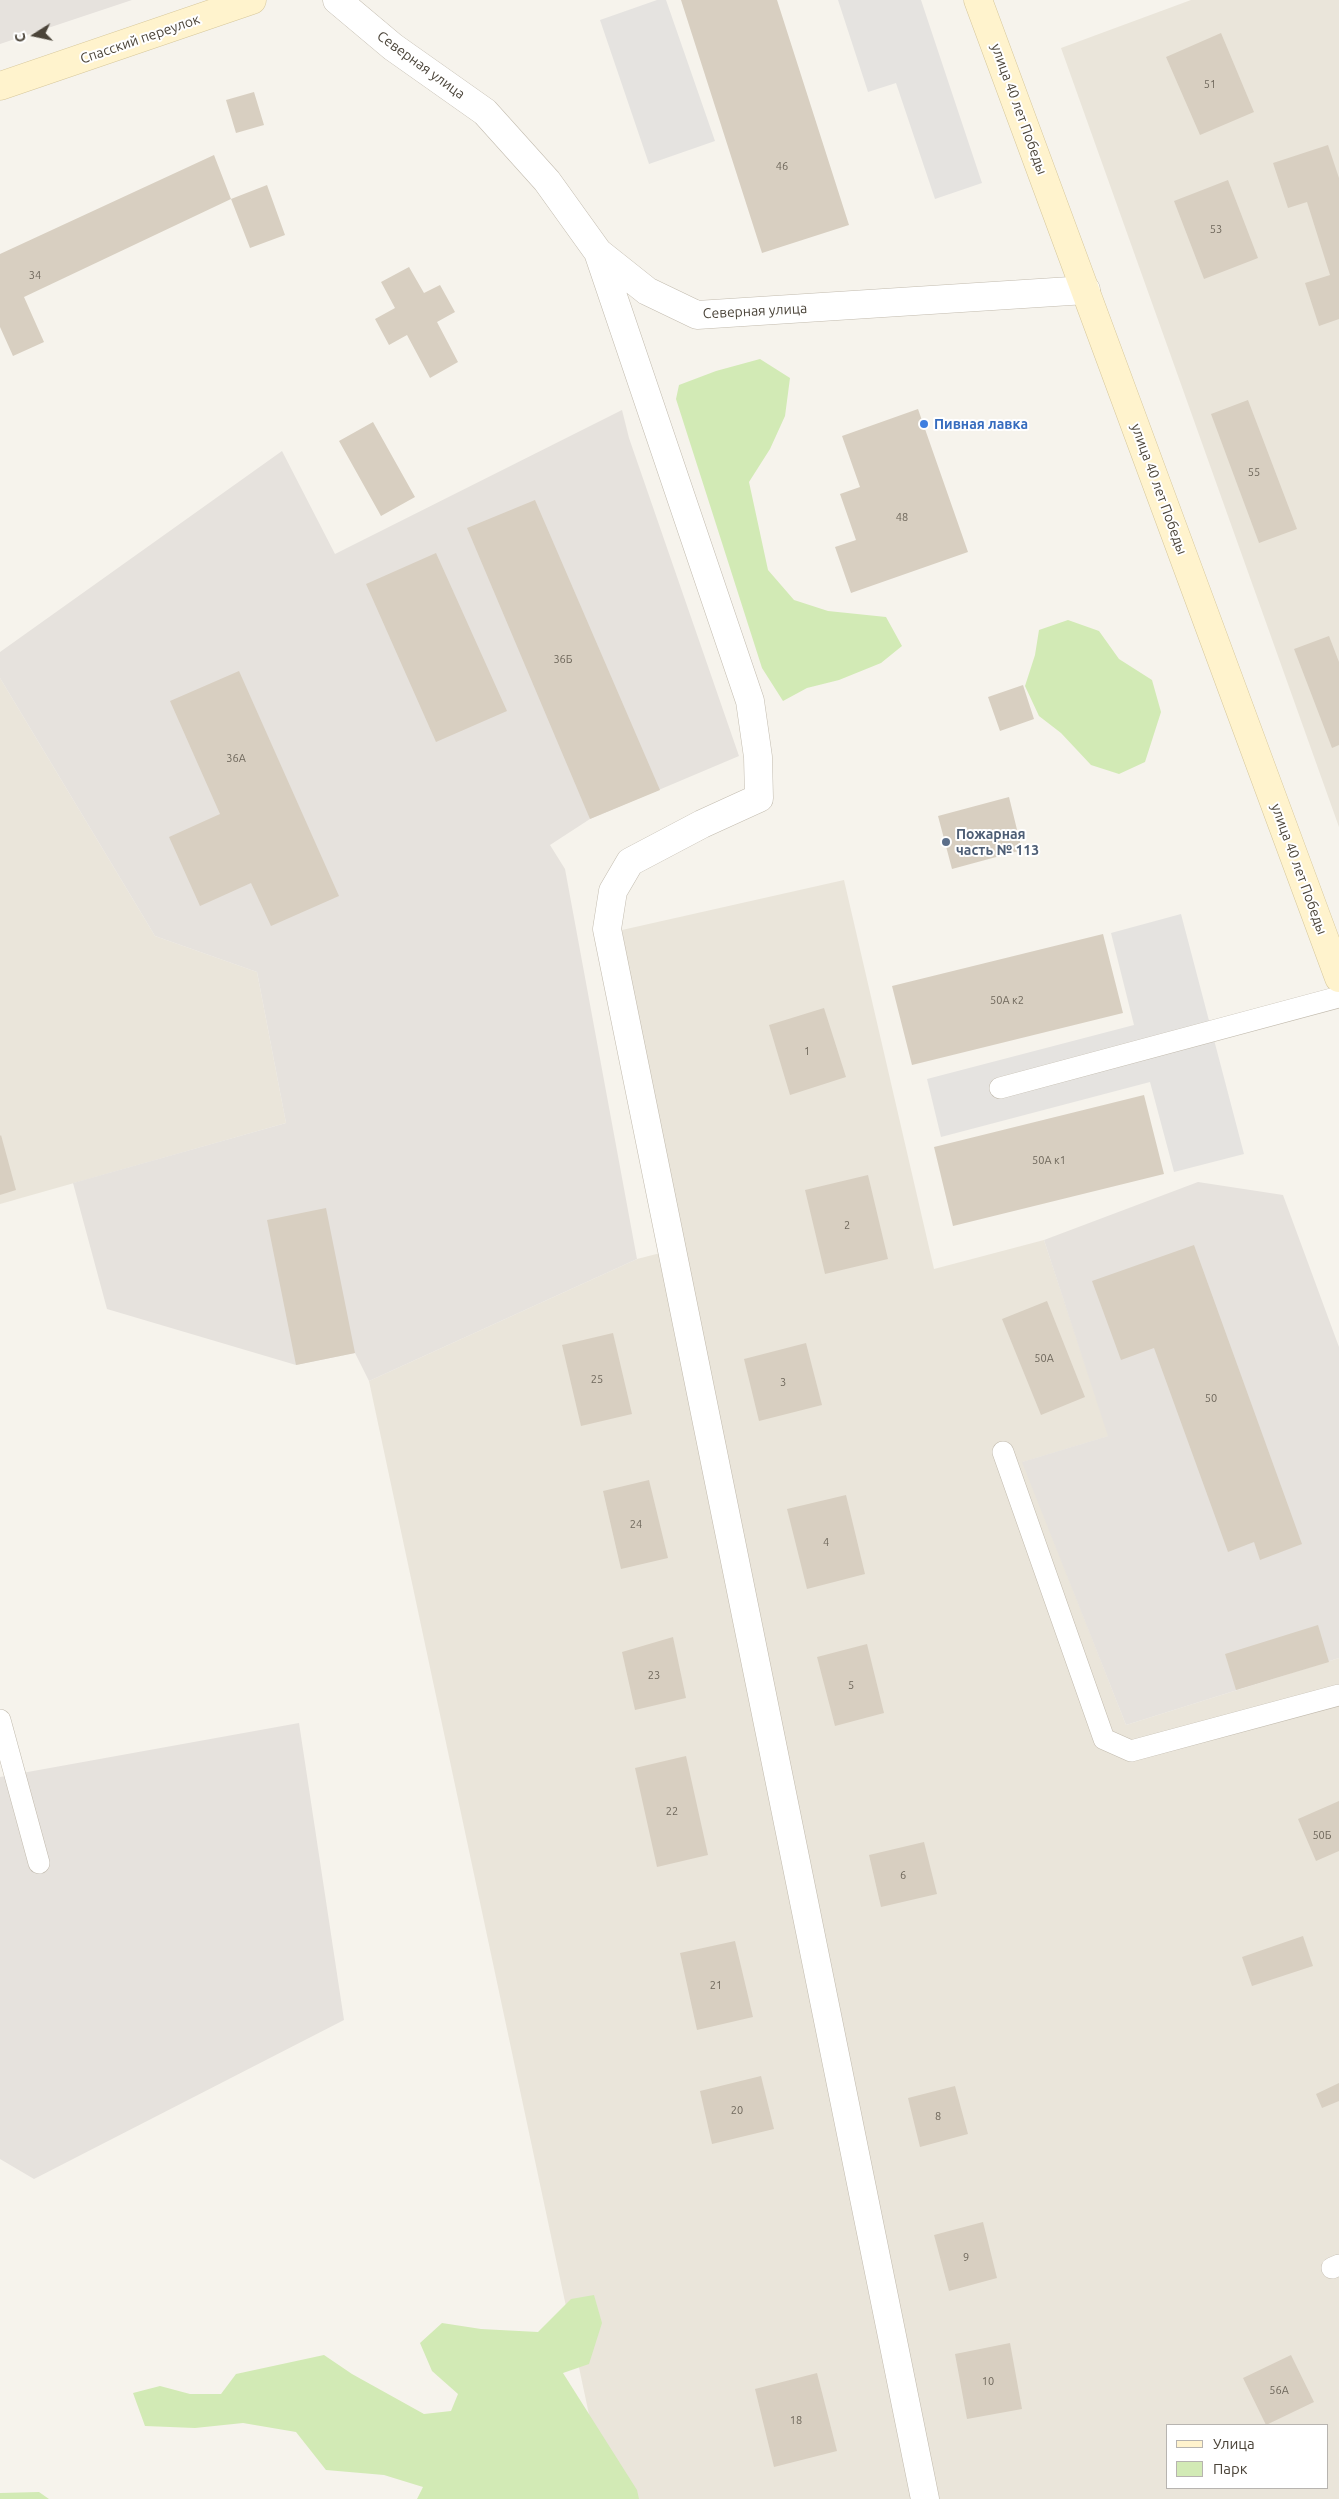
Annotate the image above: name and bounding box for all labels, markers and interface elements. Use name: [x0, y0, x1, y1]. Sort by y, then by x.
north arrow: [10, 10, 60, 60]
street label: Спасский переулок: [78, 11, 202, 67]
street label: Северная улица: [374, 28, 468, 102]
text: С: [12, 32, 29, 43]
street label: улица 40 лет Победы: [987, 41, 1051, 177]
house number: 51: [1204, 77, 1216, 91]
house number: 46: [776, 159, 788, 173]
house number: 53: [1210, 222, 1222, 236]
house number: 34: [29, 268, 41, 282]
street label: Северная улица: [702, 300, 808, 322]
place label: Пивная лавка: [934, 416, 1028, 432]
marker: Пивная лавка: [918, 418, 930, 430]
street label: улица 40 лет Победы: [1127, 421, 1191, 557]
house number: 55: [1248, 465, 1260, 479]
house number: 48: [896, 510, 908, 524]
house number: 36Б: [553, 652, 573, 666]
house number: 36А: [226, 751, 246, 765]
street label: улица 40 лет Победы: [1267, 801, 1331, 937]
place label: Пожарная часть № 113: [956, 826, 1039, 859]
marker: Пожарная часть № 113: [940, 836, 952, 848]
house number: 50А к2: [990, 993, 1024, 1007]
house number: 1: [804, 1044, 810, 1058]
house number: 50А к1: [1032, 1153, 1066, 1167]
house number: 2: [844, 1218, 850, 1232]
house number: 50А: [1034, 1351, 1054, 1365]
house number: 25: [591, 1372, 603, 1386]
house number: 3: [780, 1375, 786, 1389]
house number: 50: [1205, 1391, 1217, 1405]
house number: 24: [630, 1517, 642, 1531]
house number: 4: [823, 1535, 829, 1549]
house number: 23: [648, 1668, 660, 1682]
house number: 5: [848, 1678, 854, 1692]
house number: 22: [666, 1804, 678, 1818]
house number: 50Б: [1312, 1828, 1332, 1842]
house number: 6: [900, 1868, 906, 1882]
house number: 21: [710, 1978, 722, 1992]
house number: 20: [731, 2103, 743, 2117]
house number: 8: [935, 2109, 941, 2123]
house number: 9: [963, 2250, 969, 2264]
house number: 10: [982, 2374, 994, 2388]
house number: 56А: [1269, 2383, 1289, 2397]
house number: 18: [790, 2413, 802, 2427]
legend: [1166, 2424, 1329, 2489]
text: Улица: [1213, 2435, 1255, 2452]
text: Парк: [1213, 2460, 1248, 2477]

